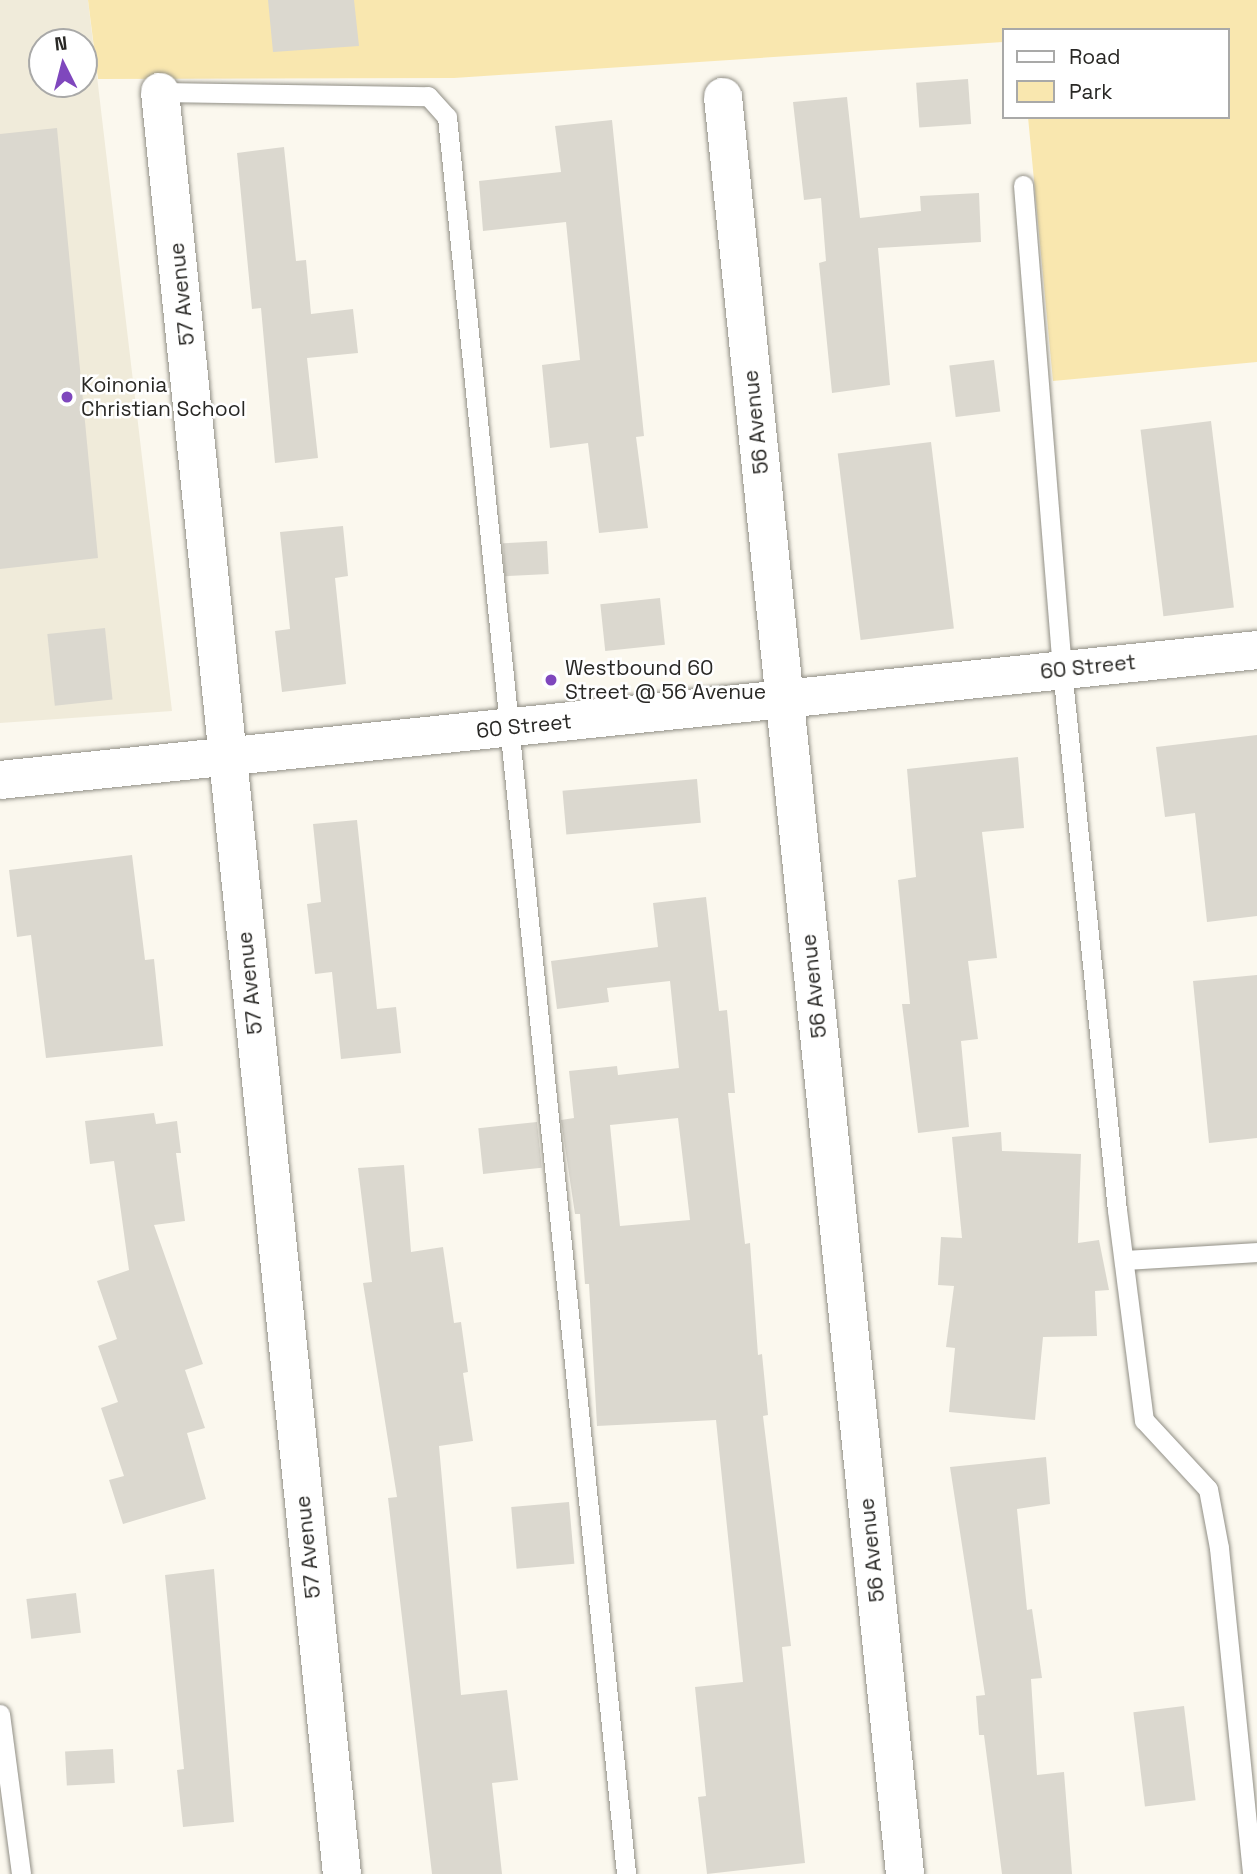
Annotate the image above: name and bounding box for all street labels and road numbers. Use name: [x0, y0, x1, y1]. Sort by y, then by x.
street label: 57 Avenue: [164, 241, 200, 347]
street label: 56 Avenue: [738, 368, 774, 476]
street label: 60 Street: [1039, 649, 1137, 685]
street label: 60 Street: [475, 708, 573, 744]
street label: 57 Avenue: [232, 930, 268, 1036]
street label: 56 Avenue: [796, 932, 832, 1040]
street label: 57 Avenue: [290, 1494, 326, 1600]
street label: 56 Avenue: [854, 1496, 890, 1604]

